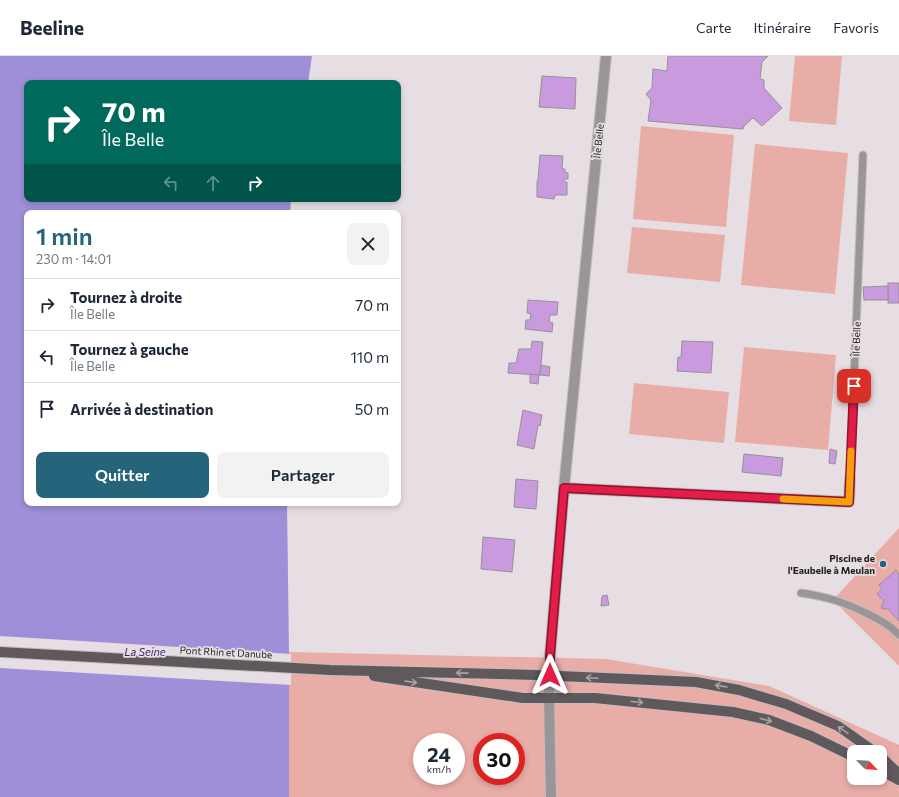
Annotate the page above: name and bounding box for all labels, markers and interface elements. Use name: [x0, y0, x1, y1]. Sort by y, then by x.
text: Beeline: [20, 16, 84, 39]
text: Carte: [696, 19, 731, 36]
text: Itinéraire: [753, 19, 811, 36]
text: Favoris: [833, 19, 879, 36]
text: 70 m: [102, 94, 166, 128]
icon: right: [36, 96, 88, 148]
street label: Île Belle: [590, 123, 606, 160]
text: Île Belle: [102, 128, 164, 150]
icon: left: [160, 172, 182, 194]
icon: ahead: [202, 172, 224, 194]
icon: right: [244, 172, 266, 194]
text: 1 min: [36, 221, 93, 250]
button: close: [347, 223, 389, 265]
text: 230 m · 14:01: [36, 251, 111, 267]
text: Tournez à droite: [70, 288, 182, 306]
icon: right: [36, 294, 58, 316]
text: 70 m: [355, 296, 389, 314]
text: Île Belle: [70, 306, 115, 322]
street label: Île Belle: [849, 321, 863, 358]
text: Tournez à gauche: [70, 340, 189, 358]
icon: left: [36, 346, 58, 368]
text: 110 m: [350, 348, 389, 366]
text: Île Belle: [70, 358, 115, 374]
pin: [837, 369, 871, 403]
icon: arrive: [843, 375, 865, 397]
icon: arrive: [36, 398, 58, 420]
text: Arrivée à destination: [70, 400, 213, 418]
text: 50 m: [355, 400, 389, 418]
button: Quitter: [36, 452, 209, 498]
button: Partager: [217, 452, 389, 498]
place label: Piscine de l'Eaubelle à Meulan: [788, 552, 875, 576]
marker: Piscine de l'Eaubelle à Meulan: [878, 559, 888, 569]
street label: Pont Rhin et Danube: [179, 644, 273, 660]
water label: La Seine: [124, 645, 166, 658]
position arrow: [529, 654, 571, 696]
one-way arrow: [456, 669, 469, 677]
one-way arrow: [586, 674, 599, 681]
one-way arrow: [404, 678, 417, 686]
one-way arrow: [715, 682, 728, 690]
one-way arrow: [630, 699, 643, 706]
one-way arrow: [759, 717, 772, 724]
one-way arrow: [838, 726, 849, 734]
speed limit sign: 30: [473, 733, 525, 785]
text: 24: [427, 742, 451, 766]
north arrow: [847, 745, 887, 785]
map controls: [847, 745, 887, 785]
text: km/h: [427, 763, 451, 775]

